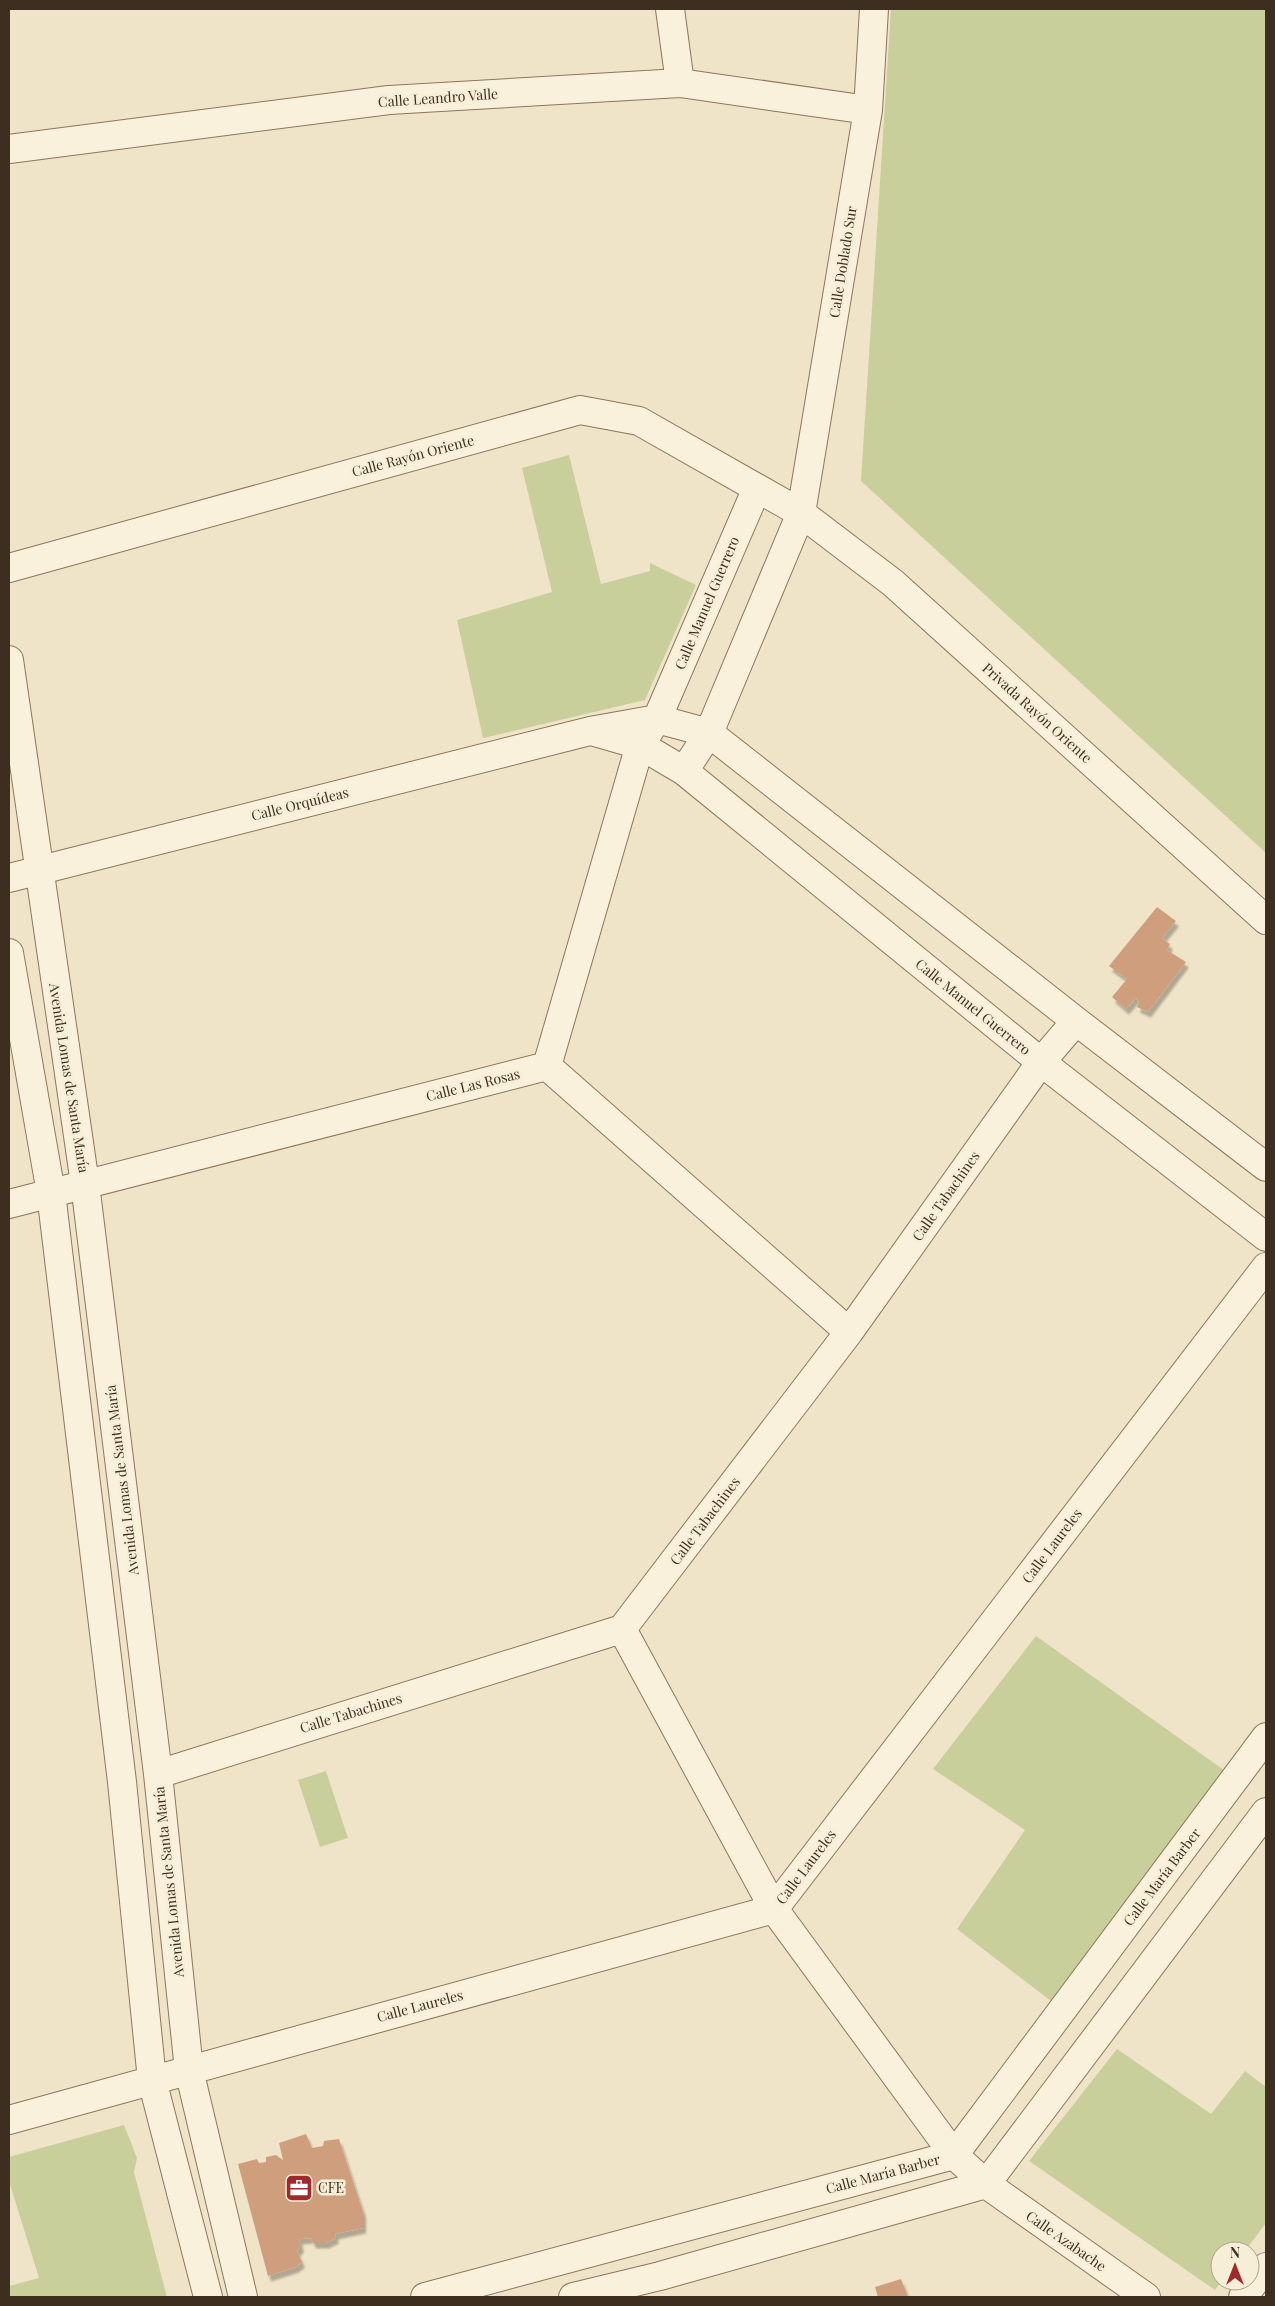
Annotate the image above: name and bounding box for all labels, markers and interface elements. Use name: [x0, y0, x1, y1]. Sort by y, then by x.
street label: Calle Leandro Valle: [377, 84, 499, 111]
street label: Calle Doblado Sur: [824, 204, 861, 319]
street label: Calle Rayón Oriente: [350, 430, 476, 481]
street label: Calle Manuel Guerrero: [670, 533, 743, 672]
street label: Privada Rayón Oriente: [978, 658, 1096, 767]
street label: Calle Orquídeas: [249, 782, 351, 825]
street label: Calle Manuel Guerrero: [912, 954, 1035, 1059]
street label: Avenida Lomas de Santa María: [45, 981, 94, 1174]
street label: Calle Las Rosas: [424, 1064, 522, 1105]
street label: Calle Tabachines: [907, 1147, 984, 1245]
street label: Avenida Lomas de Santa María: [100, 1384, 143, 1577]
street label: Calle Tabachines: [665, 1473, 744, 1569]
street label: Calle Laureles: [1017, 1505, 1086, 1587]
street label: Calle Tabachines: [297, 1688, 404, 1737]
street label: Avenida Lomas de Santa María: [149, 1786, 188, 1979]
street label: Calle María Barber: [1119, 1823, 1205, 1929]
street label: Calle Laureles: [771, 1826, 840, 1908]
street label: Calle Laureles: [375, 1985, 465, 2026]
street label: Calle María Barber: [824, 2149, 943, 2198]
office icon: CFE: [284, 2173, 314, 2203]
place label: CFE: [318, 2178, 344, 2197]
street label: Calle Azabache: [1022, 2206, 1110, 2275]
north arrow: [1210, 2241, 1260, 2291]
text: N: [1230, 2243, 1240, 2262]

